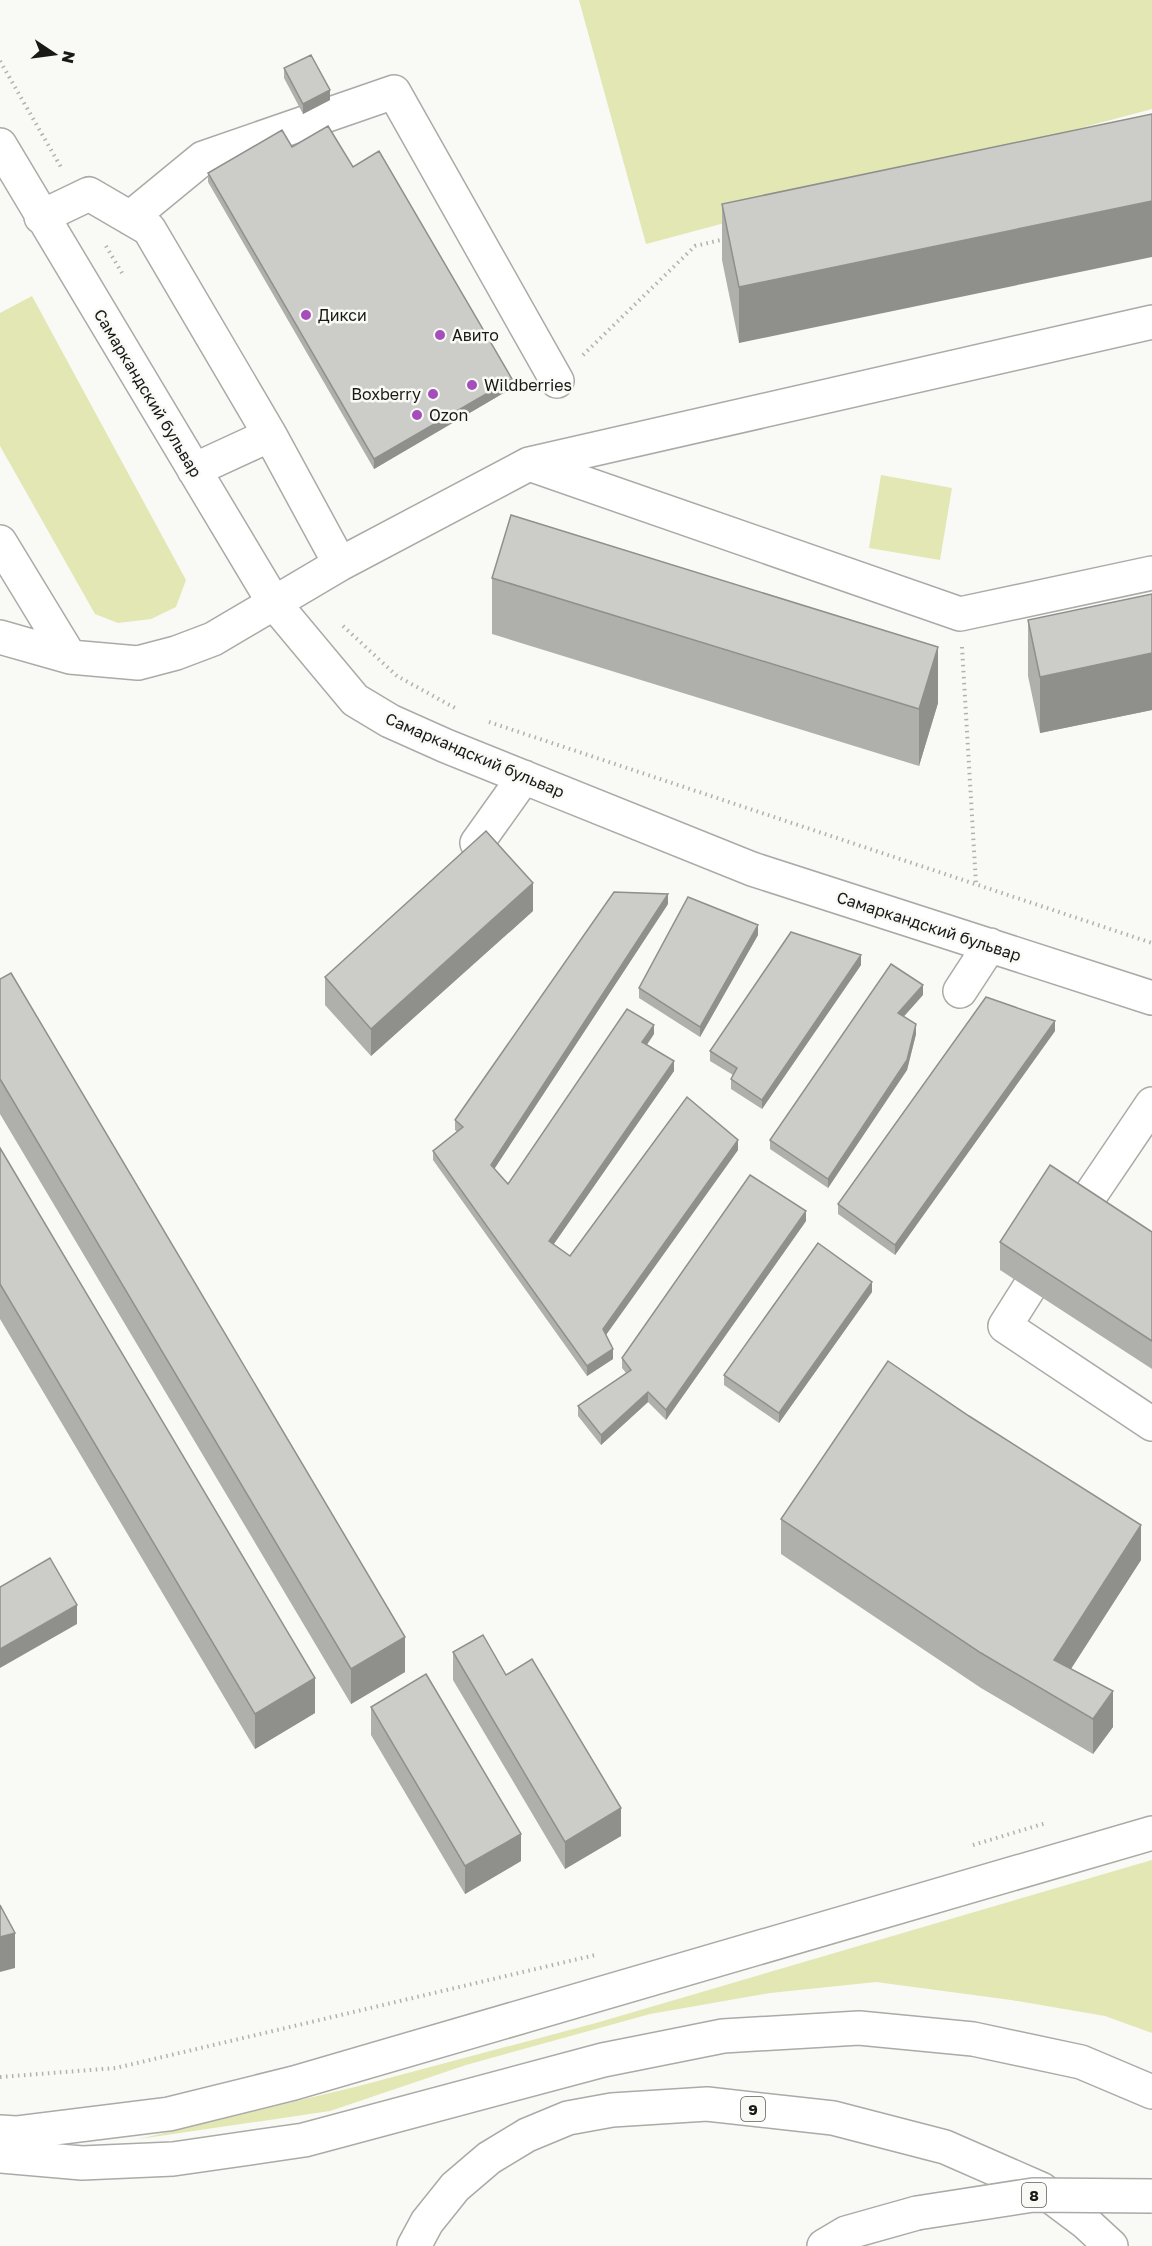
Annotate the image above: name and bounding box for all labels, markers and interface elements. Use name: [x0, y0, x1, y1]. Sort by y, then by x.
north arrow: [24, 24, 84, 84]
text: N: [58, 49, 80, 66]
street label: Самаркандский бульвар: [90, 305, 206, 481]
place label: Дикси: [318, 305, 367, 325]
marker: Дикси: [299, 308, 313, 322]
place label: Авито: [452, 325, 499, 345]
marker: Авито: [433, 328, 447, 342]
place label: Wildberries: [484, 375, 572, 395]
marker: Wildberries: [465, 378, 479, 392]
place label: Boxberry: [351, 384, 421, 404]
marker: Boxberry: [426, 387, 440, 401]
place label: Ozon: [429, 405, 468, 425]
marker: Ozon: [410, 408, 424, 422]
street label: Самаркандский бульвар: [382, 708, 568, 802]
street label: Самаркандский бульвар: [834, 887, 1024, 965]
road number: 9: [741, 2097, 765, 2121]
road number: 8: [1022, 2183, 1046, 2207]

